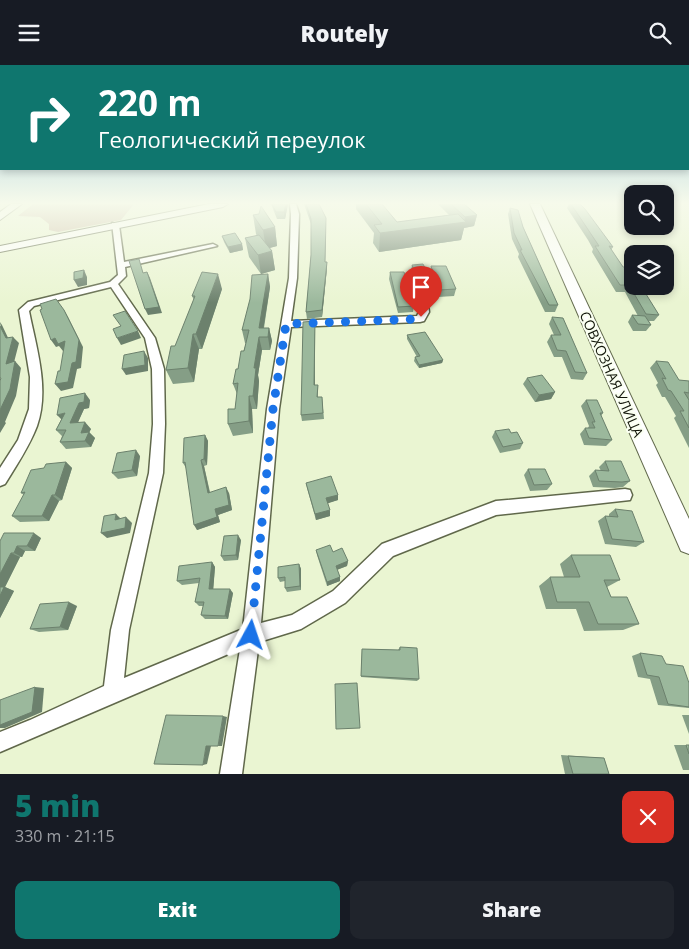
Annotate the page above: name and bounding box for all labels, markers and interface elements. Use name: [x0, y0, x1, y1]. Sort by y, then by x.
text: Routely: [301, 18, 388, 48]
icon: menu: [15, 19, 43, 47]
icon: search: [646, 19, 674, 47]
text: 220 m: [98, 79, 202, 126]
icon: right: [15, 85, 80, 150]
text: Геологический переулок: [98, 124, 366, 154]
map controls: [624, 185, 674, 295]
button: search: [624, 185, 674, 235]
button: layers: [624, 245, 674, 295]
pin: [400, 266, 442, 317]
icon: arrive: [407, 273, 435, 301]
street label: СОВХОЗНАЯ УЛИЦА: [576, 308, 648, 440]
position arrow: [224, 608, 276, 660]
text: 5 min: [15, 785, 100, 826]
button: close: [622, 791, 674, 843]
text: 330 m · 21:15: [15, 825, 115, 847]
button: Exit: [15, 881, 340, 939]
button: Share: [350, 881, 674, 939]

